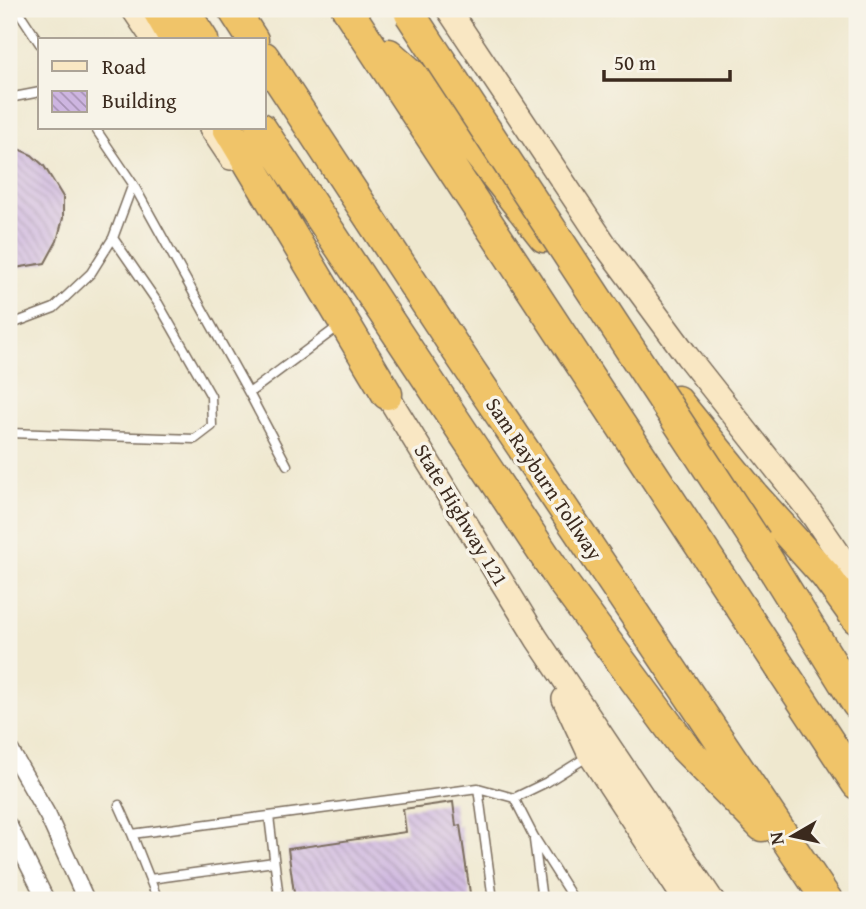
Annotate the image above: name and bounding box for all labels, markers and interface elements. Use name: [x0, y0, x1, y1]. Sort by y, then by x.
legend: [38, 38, 266, 130]
scale bar: [604, 38, 730, 82]
text: 50 m: [614, 47, 656, 78]
text: Road: [102, 51, 147, 82]
text: Building: [102, 85, 177, 116]
street label: Sam Rayburn Tollway: [478, 391, 611, 567]
street label: State Highway 121: [407, 438, 516, 592]
north arrow: [758, 800, 828, 870]
text: N: [761, 830, 791, 847]

